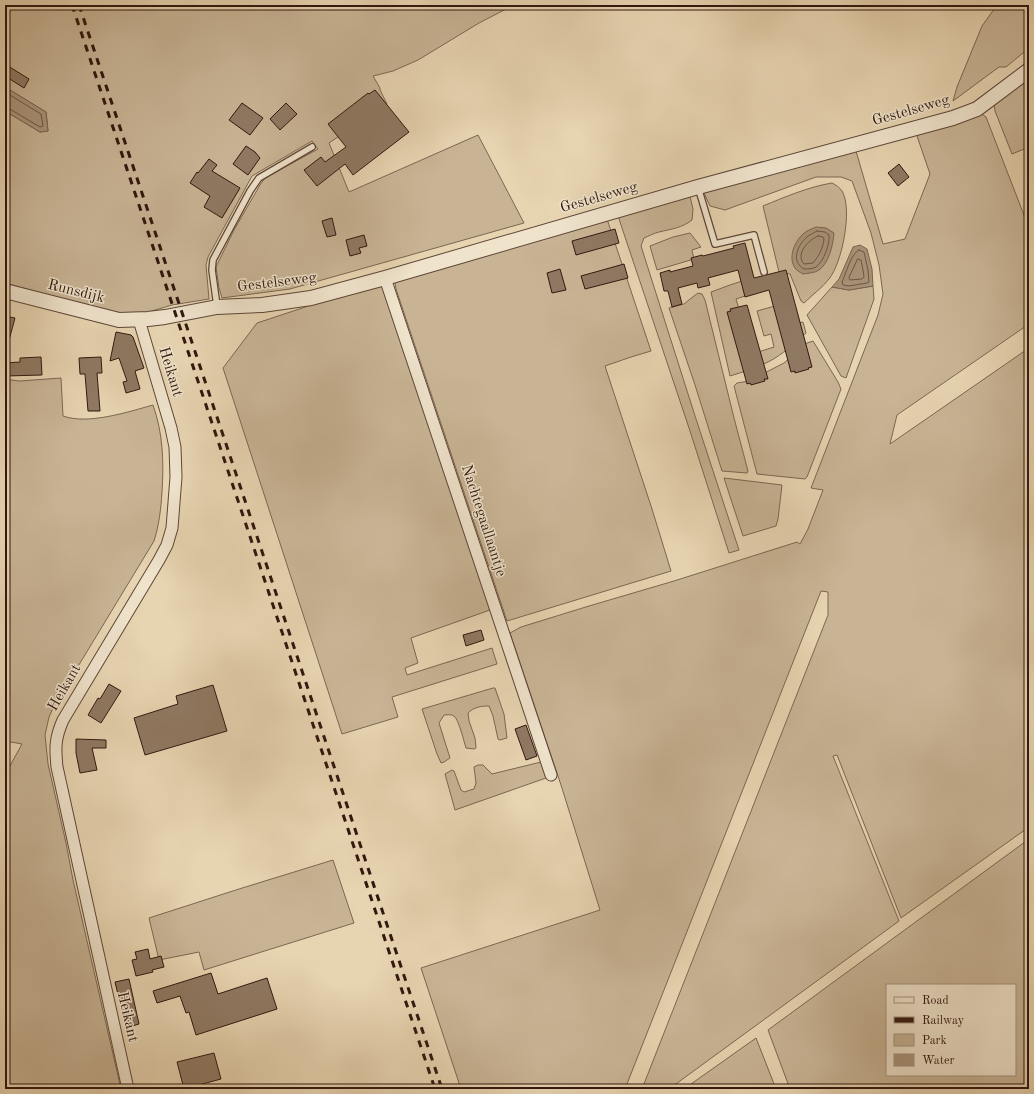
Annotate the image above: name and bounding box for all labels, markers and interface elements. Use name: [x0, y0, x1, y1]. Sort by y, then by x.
street label: Gestelseweg: [871, 93, 951, 129]
street label: Gestelseweg: [559, 180, 639, 216]
street label: Gestelseweg: [237, 271, 317, 295]
street label: Runsdijk: [46, 278, 106, 306]
street label: Heikant: [155, 345, 185, 399]
street label: Nachtegaallaantje: [458, 463, 508, 579]
street label: Heikant: [46, 662, 84, 714]
legend: [886, 984, 1016, 1076]
street label: Heikant: [114, 990, 140, 1044]
text: Road: [922, 995, 949, 1007]
text: Railway: [922, 1015, 965, 1027]
text: Park: [922, 1035, 947, 1047]
text: Water: [922, 1055, 955, 1067]

